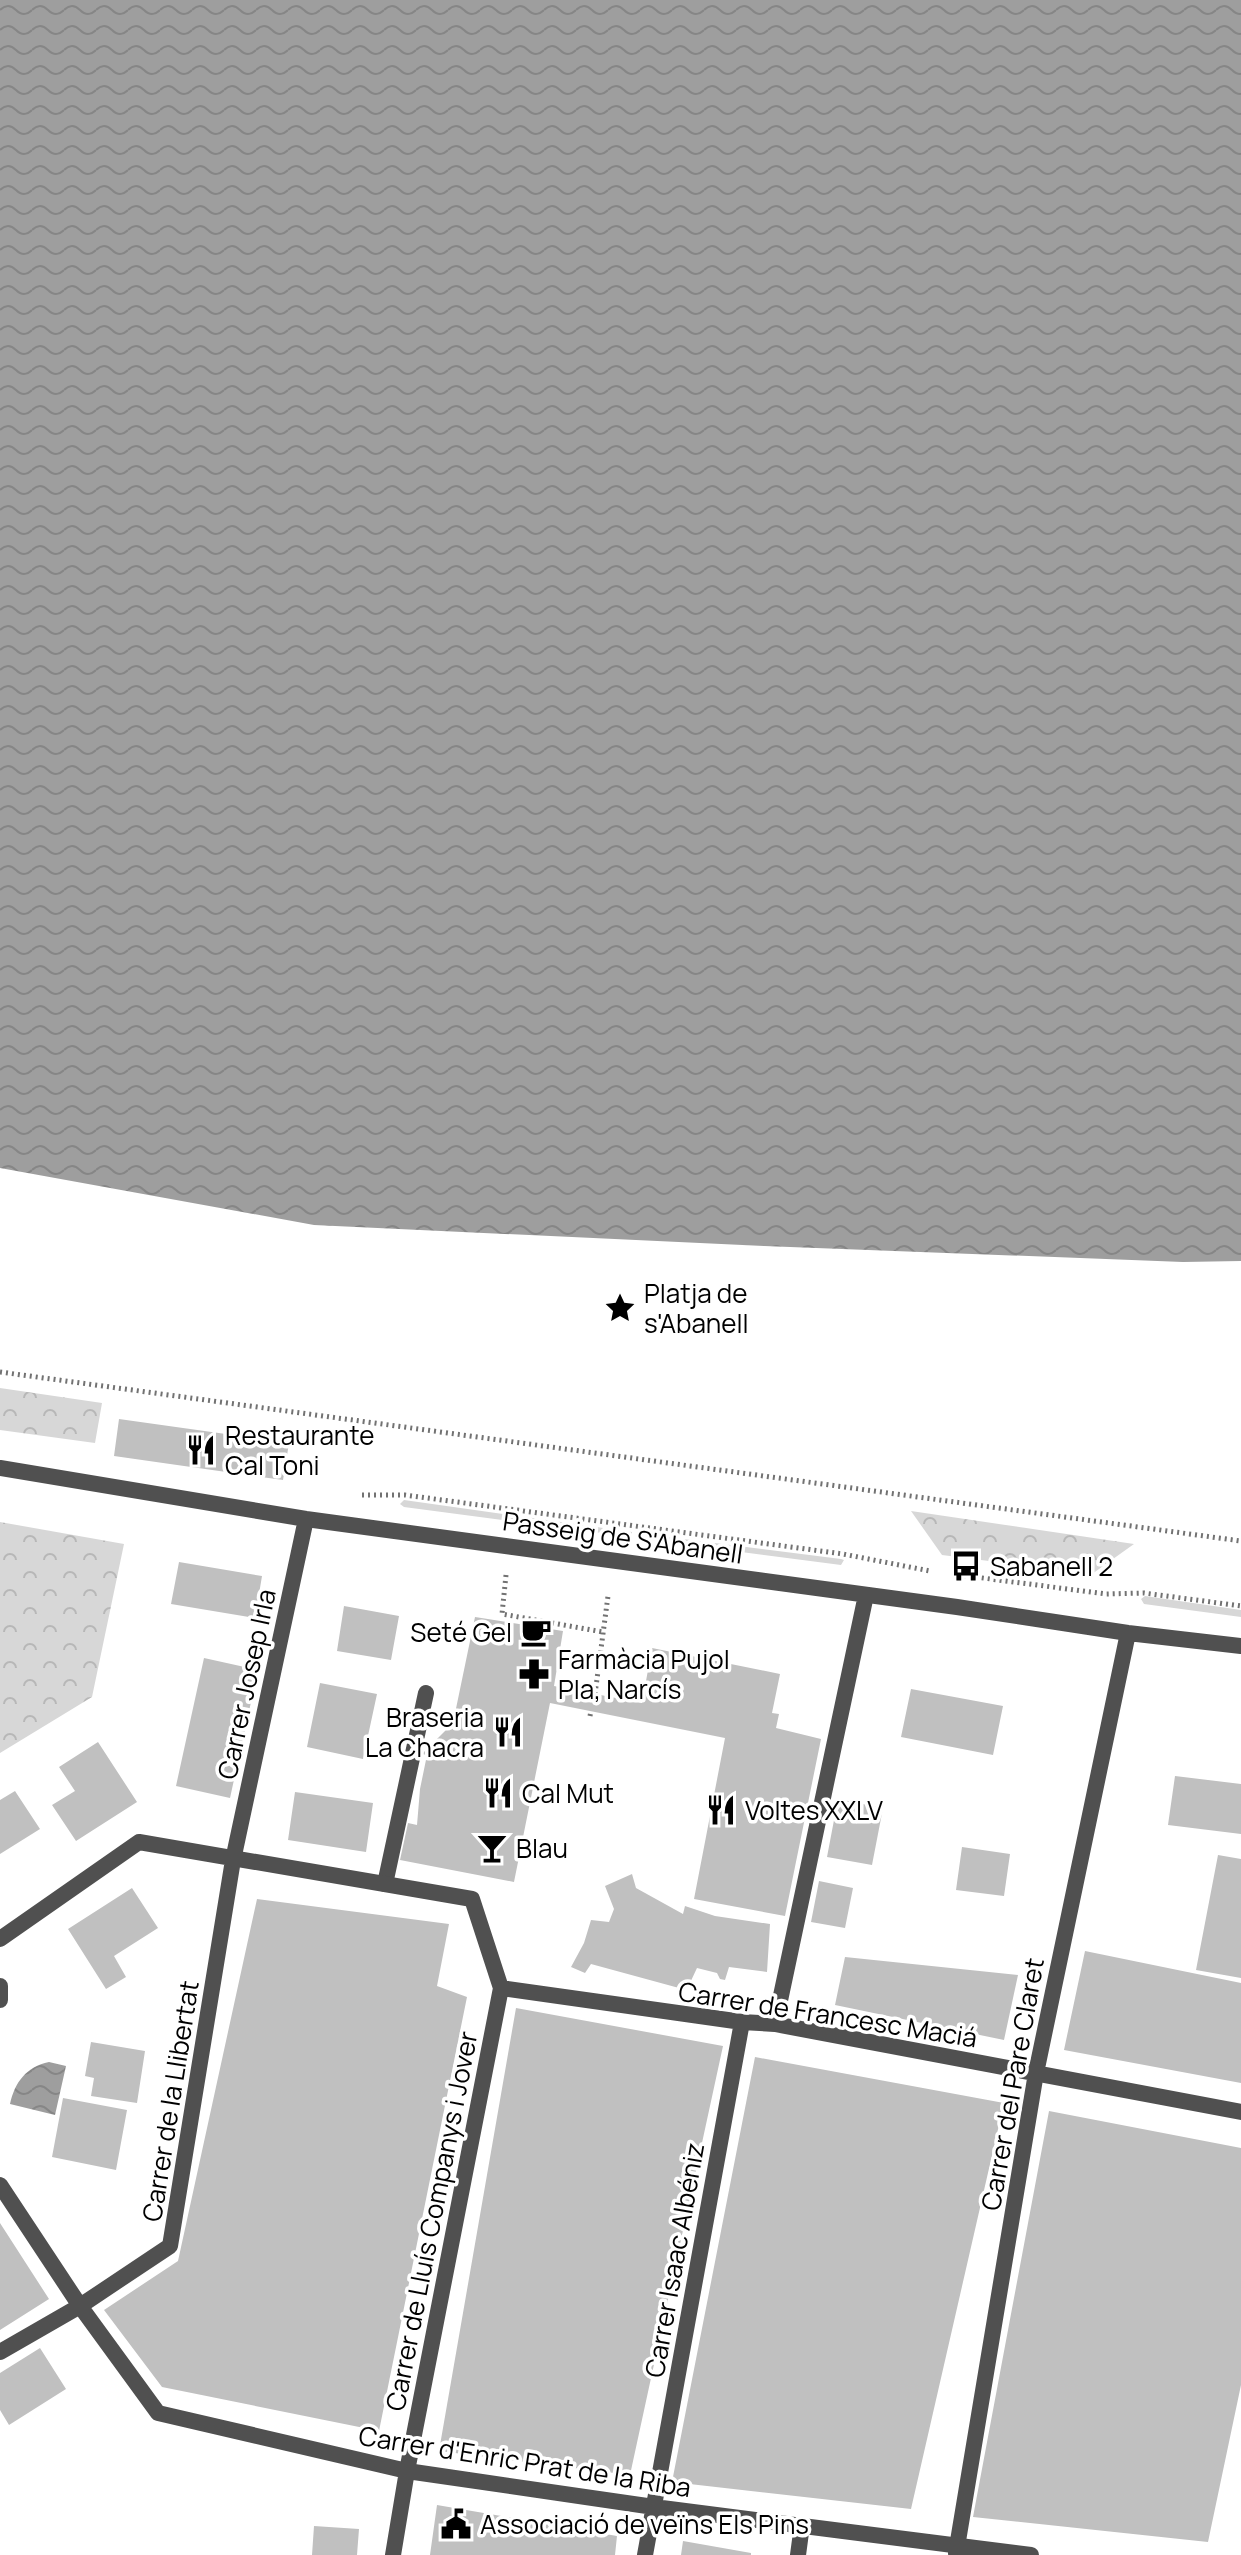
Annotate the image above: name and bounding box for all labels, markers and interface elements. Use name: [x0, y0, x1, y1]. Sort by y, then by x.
place label: Platja de s'Abanell: [644, 1275, 749, 1341]
place icon: Platja de s'Abanell: [603, 1291, 637, 1325]
place label: Restaurante Cal Toni: [225, 1417, 374, 1483]
restaurant icon: Restaurante Cal Toni: [184, 1433, 218, 1467]
street label: Passeig de S'Abanell: [501, 1502, 745, 1572]
place label: Sabanell 2: [990, 1548, 1113, 1584]
bus stop icon: Sabanell 2: [949, 1549, 983, 1583]
street label: Carrer Josep Irla: [208, 1586, 284, 1782]
place label: Seté Gel: [410, 1614, 512, 1650]
cafe icon: Seté Gel: [519, 1615, 553, 1649]
place label: Farmàcia Pujol Pla, Narcís: [558, 1641, 730, 1707]
pharmacy icon: Farmàcia Pujol Pla, Narcís: [517, 1657, 551, 1691]
place label: Braseria La Chacra: [365, 1699, 484, 1765]
restaurant icon: Braseria La Chacra: [491, 1715, 525, 1749]
place label: Cal Mut: [522, 1775, 614, 1811]
restaurant icon: Cal Mut: [481, 1776, 515, 1810]
place label: Voltes XXLV: [745, 1792, 883, 1828]
restaurant icon: Voltes XXLV: [704, 1793, 738, 1827]
place label: Blau: [516, 1830, 568, 1866]
bar icon: Blau: [475, 1831, 509, 1865]
street label: Carrer del Pare Claret: [972, 1955, 1052, 2213]
street label: Carrer de Francesc Maciá: [676, 1973, 980, 2055]
street label: Carrer de la Llibertat: [133, 1978, 207, 2224]
street label: Carrer de Lluís Companys i Jover: [377, 2028, 485, 2414]
street label: Carrer Isaac Albéniz: [636, 2140, 712, 2380]
street label: Carrer d'Enric Prat de la Riba: [356, 2417, 694, 2505]
place label: Associació de veïns Els Pins: [480, 2506, 809, 2542]
public building icon: Associació de veïns Els Pins: [439, 2507, 473, 2541]

